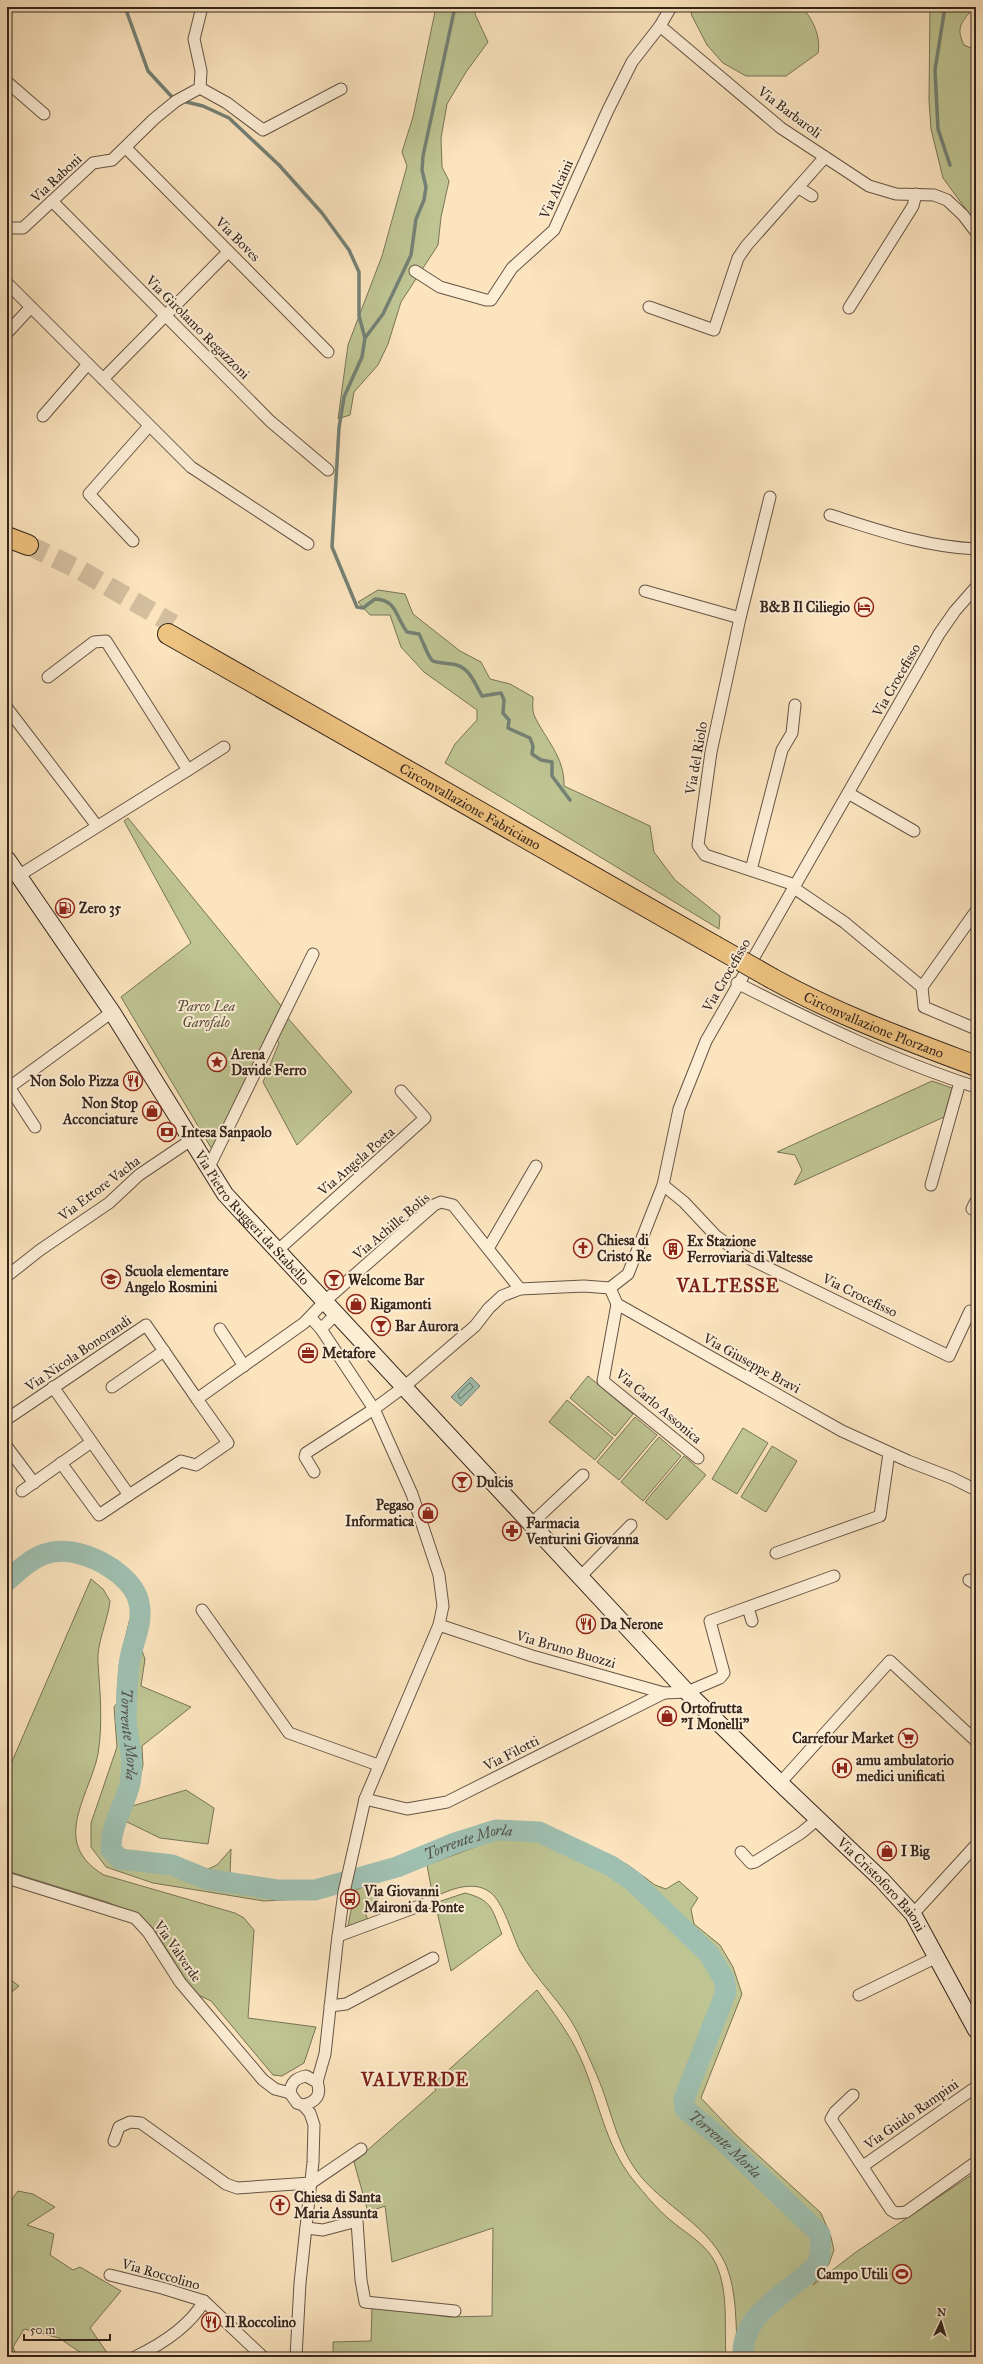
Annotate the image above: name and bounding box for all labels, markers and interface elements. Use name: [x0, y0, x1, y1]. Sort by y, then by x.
street label: Via Barbaroli: [754, 82, 825, 142]
street label: Via Raboni: [27, 150, 86, 207]
street label: Via Alcaini: [536, 157, 577, 222]
street label: Via Boves: [211, 213, 264, 265]
street label: Via Girolamo Regazzoni: [141, 271, 253, 383]
hotel icon: B&B Il Ciliegio: [853, 596, 875, 618]
place label: B&B Il Ciliegio: [760, 599, 850, 617]
street label: Via Crocefisso: [868, 641, 924, 721]
street label: Via del Riolo: [682, 720, 711, 797]
street label: Circonvallazione Fabriciano: [396, 760, 544, 854]
fuel station icon: Zero 35: [54, 897, 76, 919]
place label: Zero 35: [79, 900, 122, 918]
street label: Via Crocefisso: [698, 936, 754, 1016]
street label: Circonvallazione Plorzano: [801, 988, 946, 1062]
park label: Parco Lea Garofalo: [177, 998, 235, 1031]
place label: Arena Davide Ferro: [230, 1046, 307, 1079]
place icon: Arena Davide Ferro: [206, 1051, 228, 1073]
restaurant icon: Non Solo Pizza: [122, 1070, 144, 1092]
place label: Non Solo Pizza: [30, 1073, 120, 1090]
place label: Non Stop Acconciature: [62, 1095, 138, 1128]
shop icon: Non Stop Acconciature: [141, 1100, 163, 1122]
bank icon: Intesa Sanpaolo: [156, 1121, 178, 1143]
street label: Via Angela Poeta: [314, 1123, 398, 1200]
place label: Intesa Sanpaolo: [181, 1124, 272, 1142]
street label: Via Pietro Ruggeri da Stabello: [190, 1146, 313, 1289]
street label: Via Ettore Vacha: [54, 1152, 144, 1225]
street label: Via Achille Bolis: [349, 1189, 433, 1264]
place label: Chiesa di Cristo Re: [597, 1232, 652, 1265]
place label: Ex Stazione Ferroviaria di Valtesse: [687, 1233, 813, 1266]
church icon: Chiesa di Cristo Re: [572, 1237, 594, 1259]
building icon: Ex Stazione Ferroviaria di Valtesse: [662, 1238, 684, 1260]
place label: Scuola elementare Angelo Rosmini: [124, 1263, 229, 1297]
school or university icon: Scuola elementare Angelo Rosmini: [100, 1268, 122, 1290]
bar icon: Welcome Bar: [323, 1269, 345, 1291]
street label: Via Crocefisso: [818, 1269, 900, 1321]
place label: Welcome Bar: [348, 1272, 425, 1289]
district label: VALTESSE: [675, 1275, 780, 1297]
shop icon: Rigamonti: [345, 1293, 367, 1315]
place label: Rigamonti: [370, 1296, 431, 1314]
street label: Via Nicola Bonorandi: [21, 1311, 135, 1396]
bar icon: Bar Aurora: [370, 1315, 392, 1337]
place label: Bar Aurora: [395, 1318, 460, 1335]
street label: Via Giuseppe Bravi: [699, 1329, 804, 1397]
office icon: Metafore: [297, 1342, 319, 1364]
place label: Metafore: [322, 1345, 376, 1362]
street label: Via Carlo Assonica: [611, 1365, 705, 1447]
bar icon: Dulcis: [451, 1471, 473, 1493]
place label: Dulcis: [476, 1474, 513, 1491]
place label: Pegaso Informatica: [345, 1497, 415, 1530]
shop icon: Pegaso Informatica: [417, 1502, 439, 1524]
place label: Farmacia Venturini Giovanna: [525, 1515, 640, 1548]
pharmacy icon: Farmacia Venturini Giovanna: [501, 1520, 523, 1542]
restaurant icon: Da Nerone: [575, 1613, 597, 1635]
place label: Da Nerone: [600, 1616, 663, 1633]
street label: Via Bruno Buozzi: [513, 1627, 618, 1672]
water label: Torrente Morla: [117, 1688, 141, 1781]
place label: Ortofrutta "I Monelli": [681, 1700, 750, 1733]
shop icon: Ortofrutta "I Monelli": [656, 1705, 678, 1727]
supermarket icon: Carrefour Market: [897, 1727, 919, 1749]
place label: Carrefour Market: [792, 1730, 894, 1747]
street label: Via Filotti: [480, 1732, 542, 1775]
place label: amu ambulatorio medici unificati: [855, 1752, 954, 1785]
hospital icon: amu ambulatorio medici unificati: [831, 1757, 853, 1779]
water label: Torrente Morla: [421, 1821, 513, 1864]
street label: Via Cristoforo Baioni: [833, 1833, 929, 1935]
shop icon: I Big: [876, 1840, 898, 1862]
place label: I Big: [901, 1843, 930, 1861]
place label: Via Giovanni Maironi da Ponte: [363, 1883, 464, 1916]
bus stop icon: Via Giovanni Maironi da Ponte: [339, 1888, 361, 1910]
street label: Via Valverde: [150, 1916, 205, 1985]
district label: VALVERDE: [360, 2069, 469, 2091]
street label: Via Guido Rampini: [860, 2076, 962, 2154]
water label: Torrente Morla: [685, 2107, 765, 2182]
place label: Chiesa di Santa Maria Assunta: [294, 2189, 382, 2222]
church icon: Chiesa di Santa Maria Assunta: [269, 2194, 291, 2216]
street label: Via Roccolino: [119, 2255, 202, 2294]
sports icon: Campo Utili: [891, 2263, 913, 2285]
place label: Campo Utili: [816, 2266, 888, 2284]
north arrow: [921, 2302, 961, 2342]
text: N: [937, 2306, 947, 2319]
restaurant icon: Il Roccolino: [200, 2311, 222, 2333]
place label: Il Roccolino: [225, 2314, 296, 2331]
scale bar: [24, 2316, 110, 2342]
text: 50 m: [30, 2323, 55, 2337]

